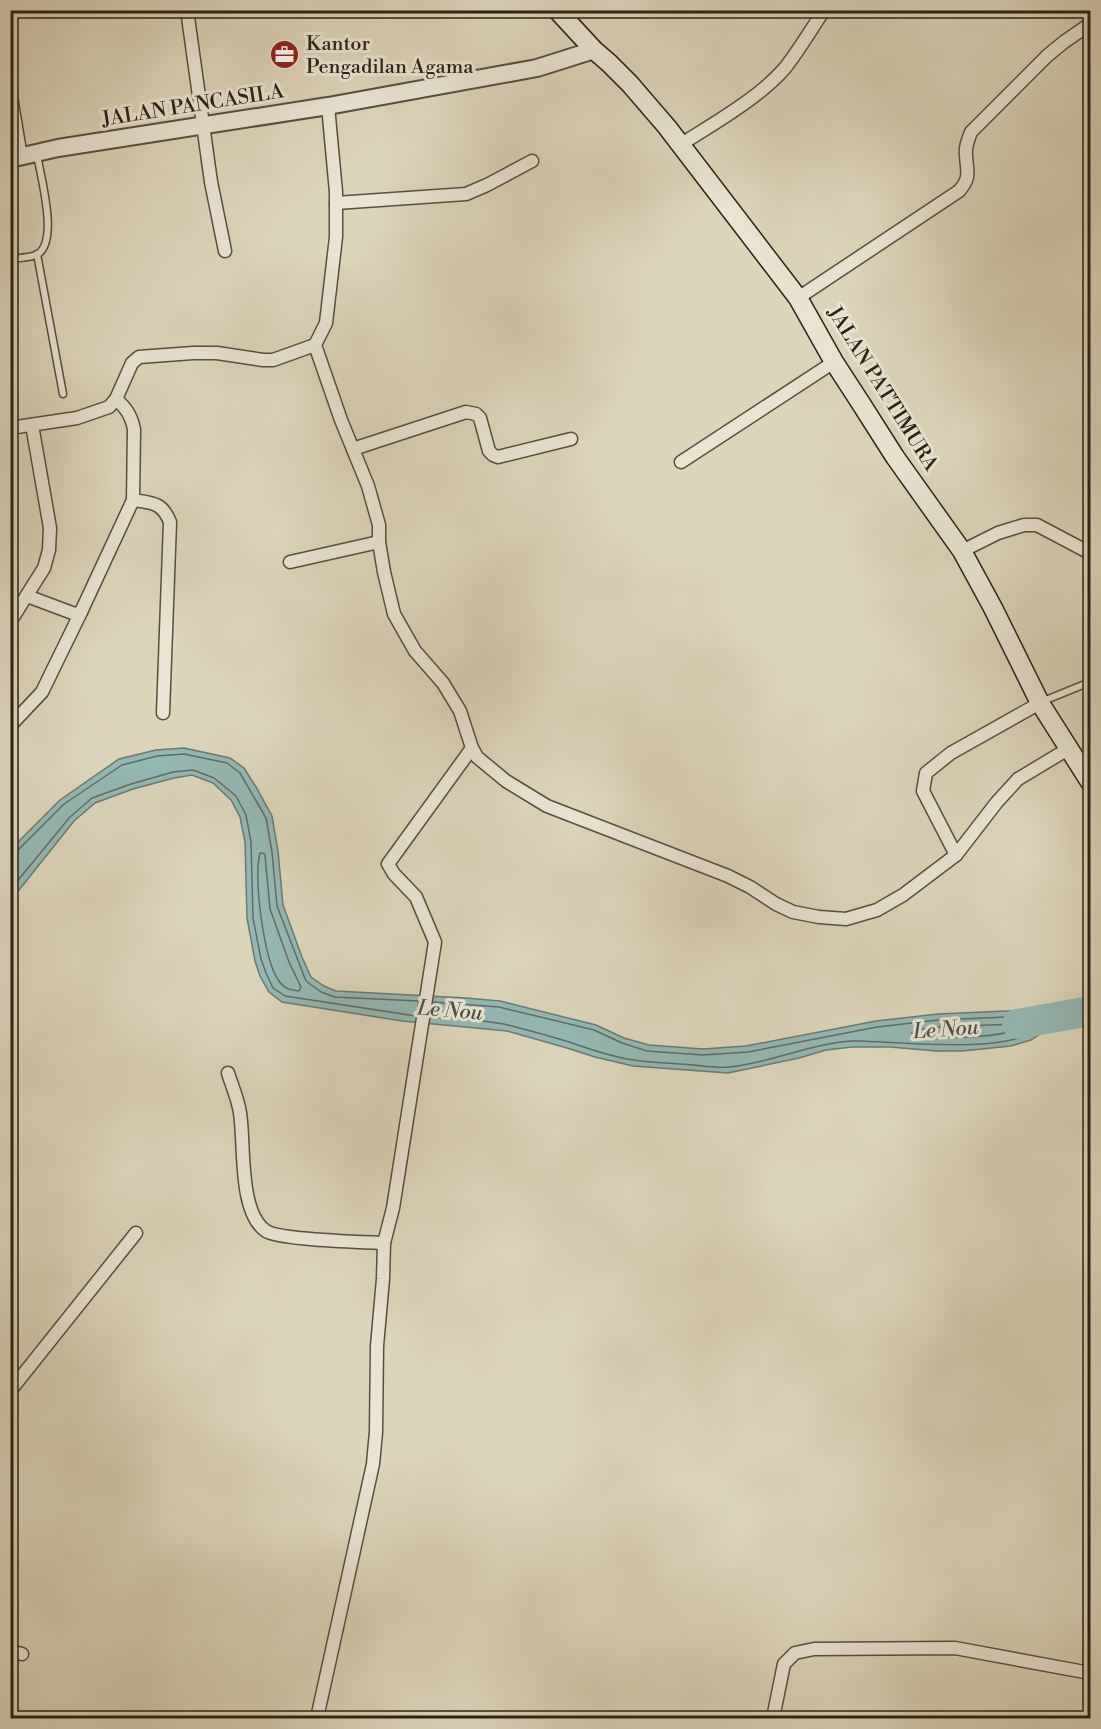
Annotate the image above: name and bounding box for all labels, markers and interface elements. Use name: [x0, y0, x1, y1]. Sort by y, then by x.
place label: Kantor Pengadilan Agama: [306, 32, 474, 80]
office icon: Kantor Pengadilan Agama: [269, 39, 301, 71]
street label: JALAN PANCASILA: [99, 79, 287, 133]
street label: JALAN PATTIMURA: [821, 301, 943, 477]
water label: Le Nou: [415, 995, 484, 1027]
water label: Le Nou: [911, 1015, 980, 1045]

